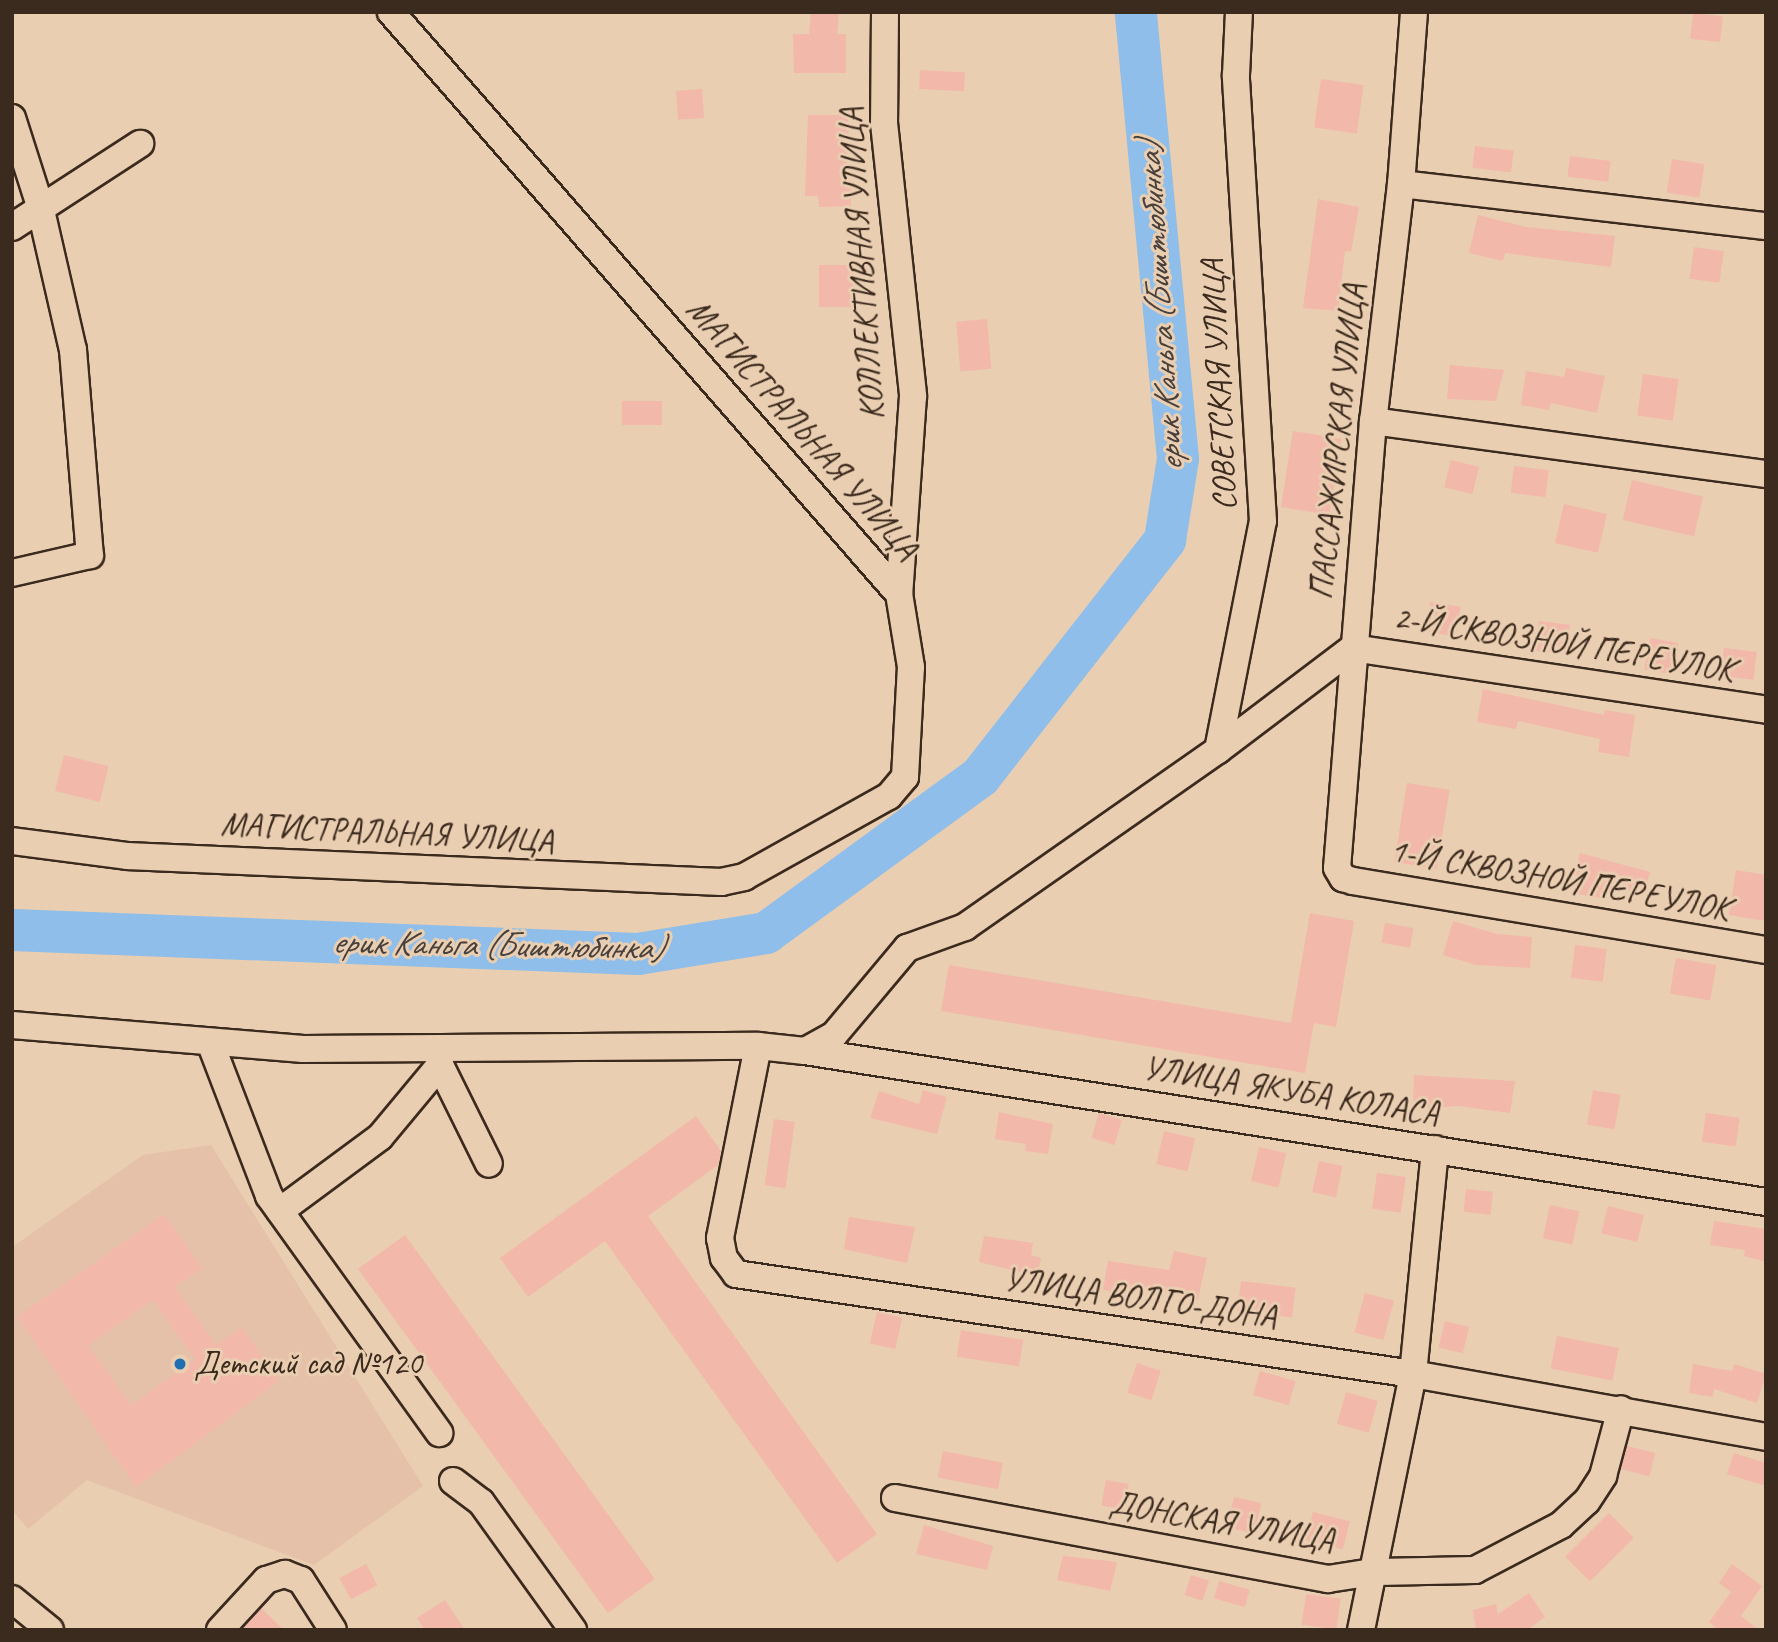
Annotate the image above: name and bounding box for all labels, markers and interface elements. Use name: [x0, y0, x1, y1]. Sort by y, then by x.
street label: КОЛЛЕКТИВНАЯ УЛИЦА: [831, 107, 893, 421]
water label: ерик Каньга (Биштюбинка): [1128, 143, 1192, 471]
street label: СОВЕТСКАЯ УЛИЦА: [1193, 259, 1245, 511]
street label: ПАССАЖИРСКАЯ УЛИЦА: [1302, 283, 1374, 601]
street label: МАГИСТРАЛЬНАЯ УЛИЦА: [679, 291, 925, 567]
street label: 2-Й СКВОЗНОЙ ПЕРЕУЛОК: [1391, 598, 1737, 690]
street label: МАГИСТРАЛЬНАЯ УЛИЦА: [221, 805, 553, 861]
street label: 1-Й СКВОЗНОЙ ПЕРЕУЛОК: [1387, 831, 1733, 929]
water label: ерик Каньга (Биштюбинка): [333, 921, 661, 969]
street label: УЛИЦА ЯКУБА КОЛАСА: [1141, 1048, 1441, 1134]
street label: УЛИЦА ВОЛГО-ДОНА: [1002, 1259, 1278, 1337]
place label: Детский сад №120: [194, 1344, 422, 1384]
marker: Детский сад №120: [172, 1356, 188, 1372]
street label: ДОНСКАЯ УЛИЦА: [1106, 1483, 1338, 1561]

